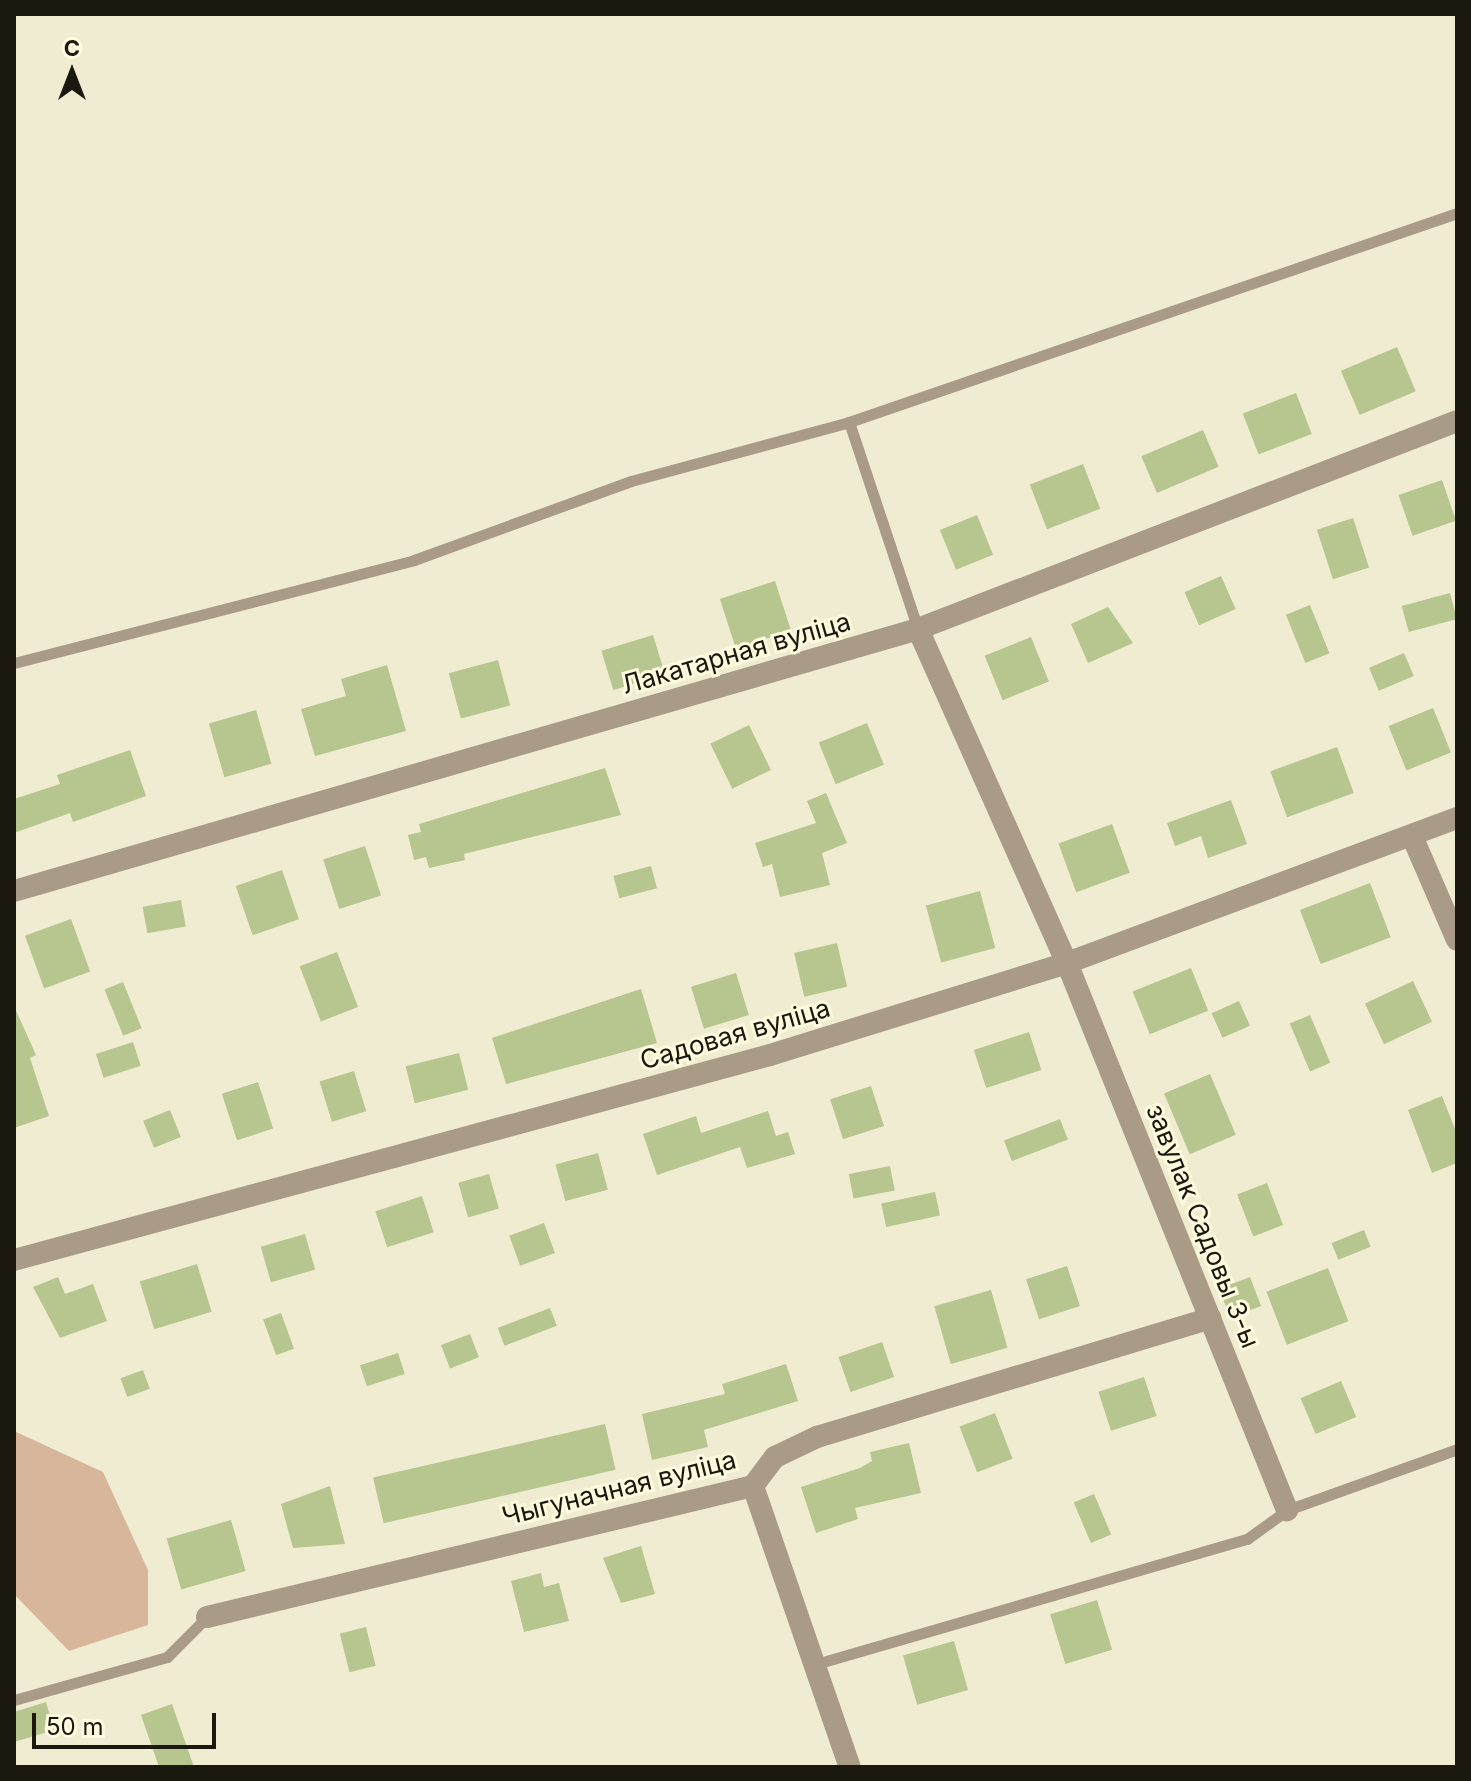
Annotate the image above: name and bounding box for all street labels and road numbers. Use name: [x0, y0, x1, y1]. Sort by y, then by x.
street label: Лакатарная вуліца: [618, 605, 854, 701]
street label: Садовая вуліца: [636, 992, 834, 1076]
street label: завулак Садовы 3-ы: [1140, 1099, 1266, 1353]
street label: Чыгуначная вуліца: [499, 1444, 739, 1532]

